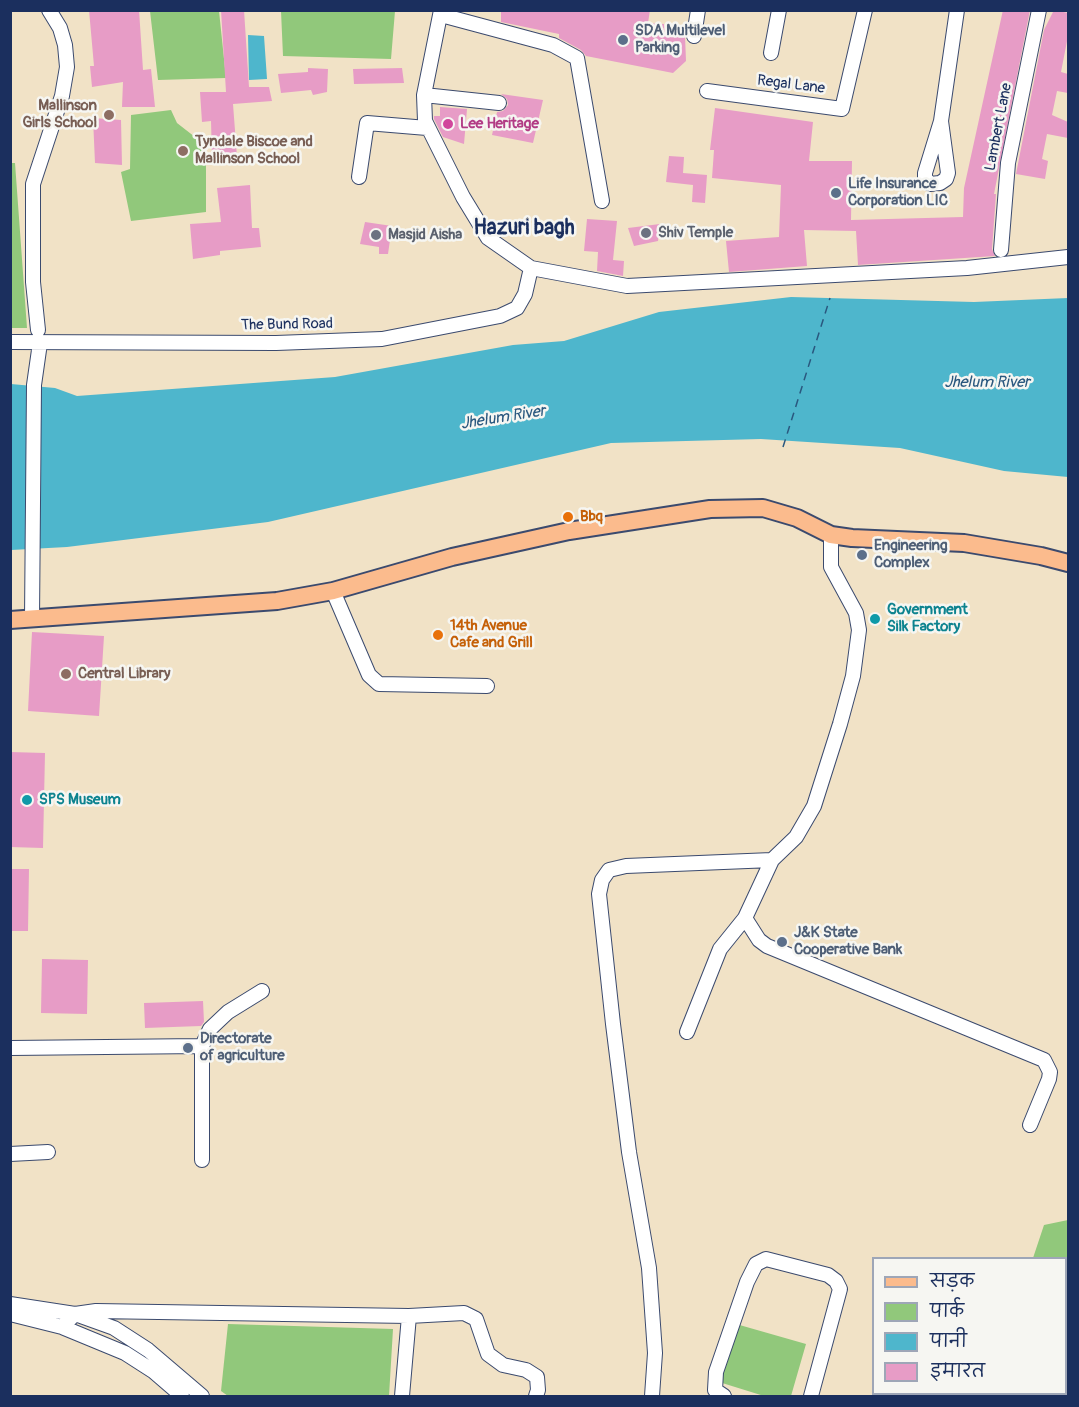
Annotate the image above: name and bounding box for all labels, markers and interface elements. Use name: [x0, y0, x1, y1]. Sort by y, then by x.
place label: SDA Multilevel Parking: [635, 22, 725, 57]
marker: SDA Multilevel Parking: [616, 33, 630, 47]
street label: Regal Lane: [756, 72, 826, 98]
street label: Lambert Lane: [982, 82, 1016, 172]
place label: Mallinson Girls School: [22, 97, 97, 132]
marker: Mallinson Girls School: [102, 108, 116, 122]
place label: Lee Heritage: [460, 115, 539, 133]
marker: Lee Heritage: [441, 117, 455, 131]
place label: Tyndale Biscoe and Mallinson School: [195, 133, 313, 168]
marker: Tyndale Biscoe and Mallinson School: [176, 144, 190, 158]
place label: Life Insurance Corporation LIC: [848, 175, 948, 210]
marker: Life Insurance Corporation LIC: [829, 186, 843, 200]
district label: Hazuri bagh: [473, 216, 575, 242]
place label: Shiv Temple: [658, 224, 733, 242]
place label: Masjid Aisha: [388, 226, 462, 244]
marker: Shiv Temple: [639, 226, 653, 240]
marker: Masjid Aisha: [369, 228, 383, 242]
street label: The Bund Road: [241, 315, 333, 335]
water label: Jhelum River: [944, 373, 1030, 393]
water label: Jhelum River: [459, 402, 547, 434]
place label: Bbq: [580, 508, 603, 526]
marker: Bbq: [561, 510, 575, 524]
place label: Engineering Complex: [874, 537, 948, 572]
marker: Engineering Complex: [855, 548, 869, 562]
place label: Government Silk Factory: [887, 601, 968, 636]
marker: Government Silk Factory: [868, 612, 882, 626]
place label: 14th Avenue Cafe and Grill: [450, 617, 533, 652]
marker: 14th Avenue Cafe and Grill: [431, 628, 445, 642]
place label: Central Library: [78, 665, 170, 683]
marker: Central Library: [59, 667, 73, 681]
place label: SPS Museum: [39, 791, 121, 809]
marker: SPS Museum: [20, 793, 34, 807]
place label: J&K State Cooperative Bank: [794, 924, 902, 959]
marker: J&K State Cooperative Bank: [775, 935, 789, 949]
place label: Directorate of agriculture: [200, 1030, 285, 1065]
marker: Directorate of agriculture: [181, 1041, 195, 1055]
legend: [872, 1257, 1067, 1395]
text: सड़क: [930, 1270, 974, 1293]
text: पार्क: [930, 1300, 964, 1323]
text: पानी: [930, 1330, 967, 1353]
text: इमारत: [930, 1360, 985, 1383]

